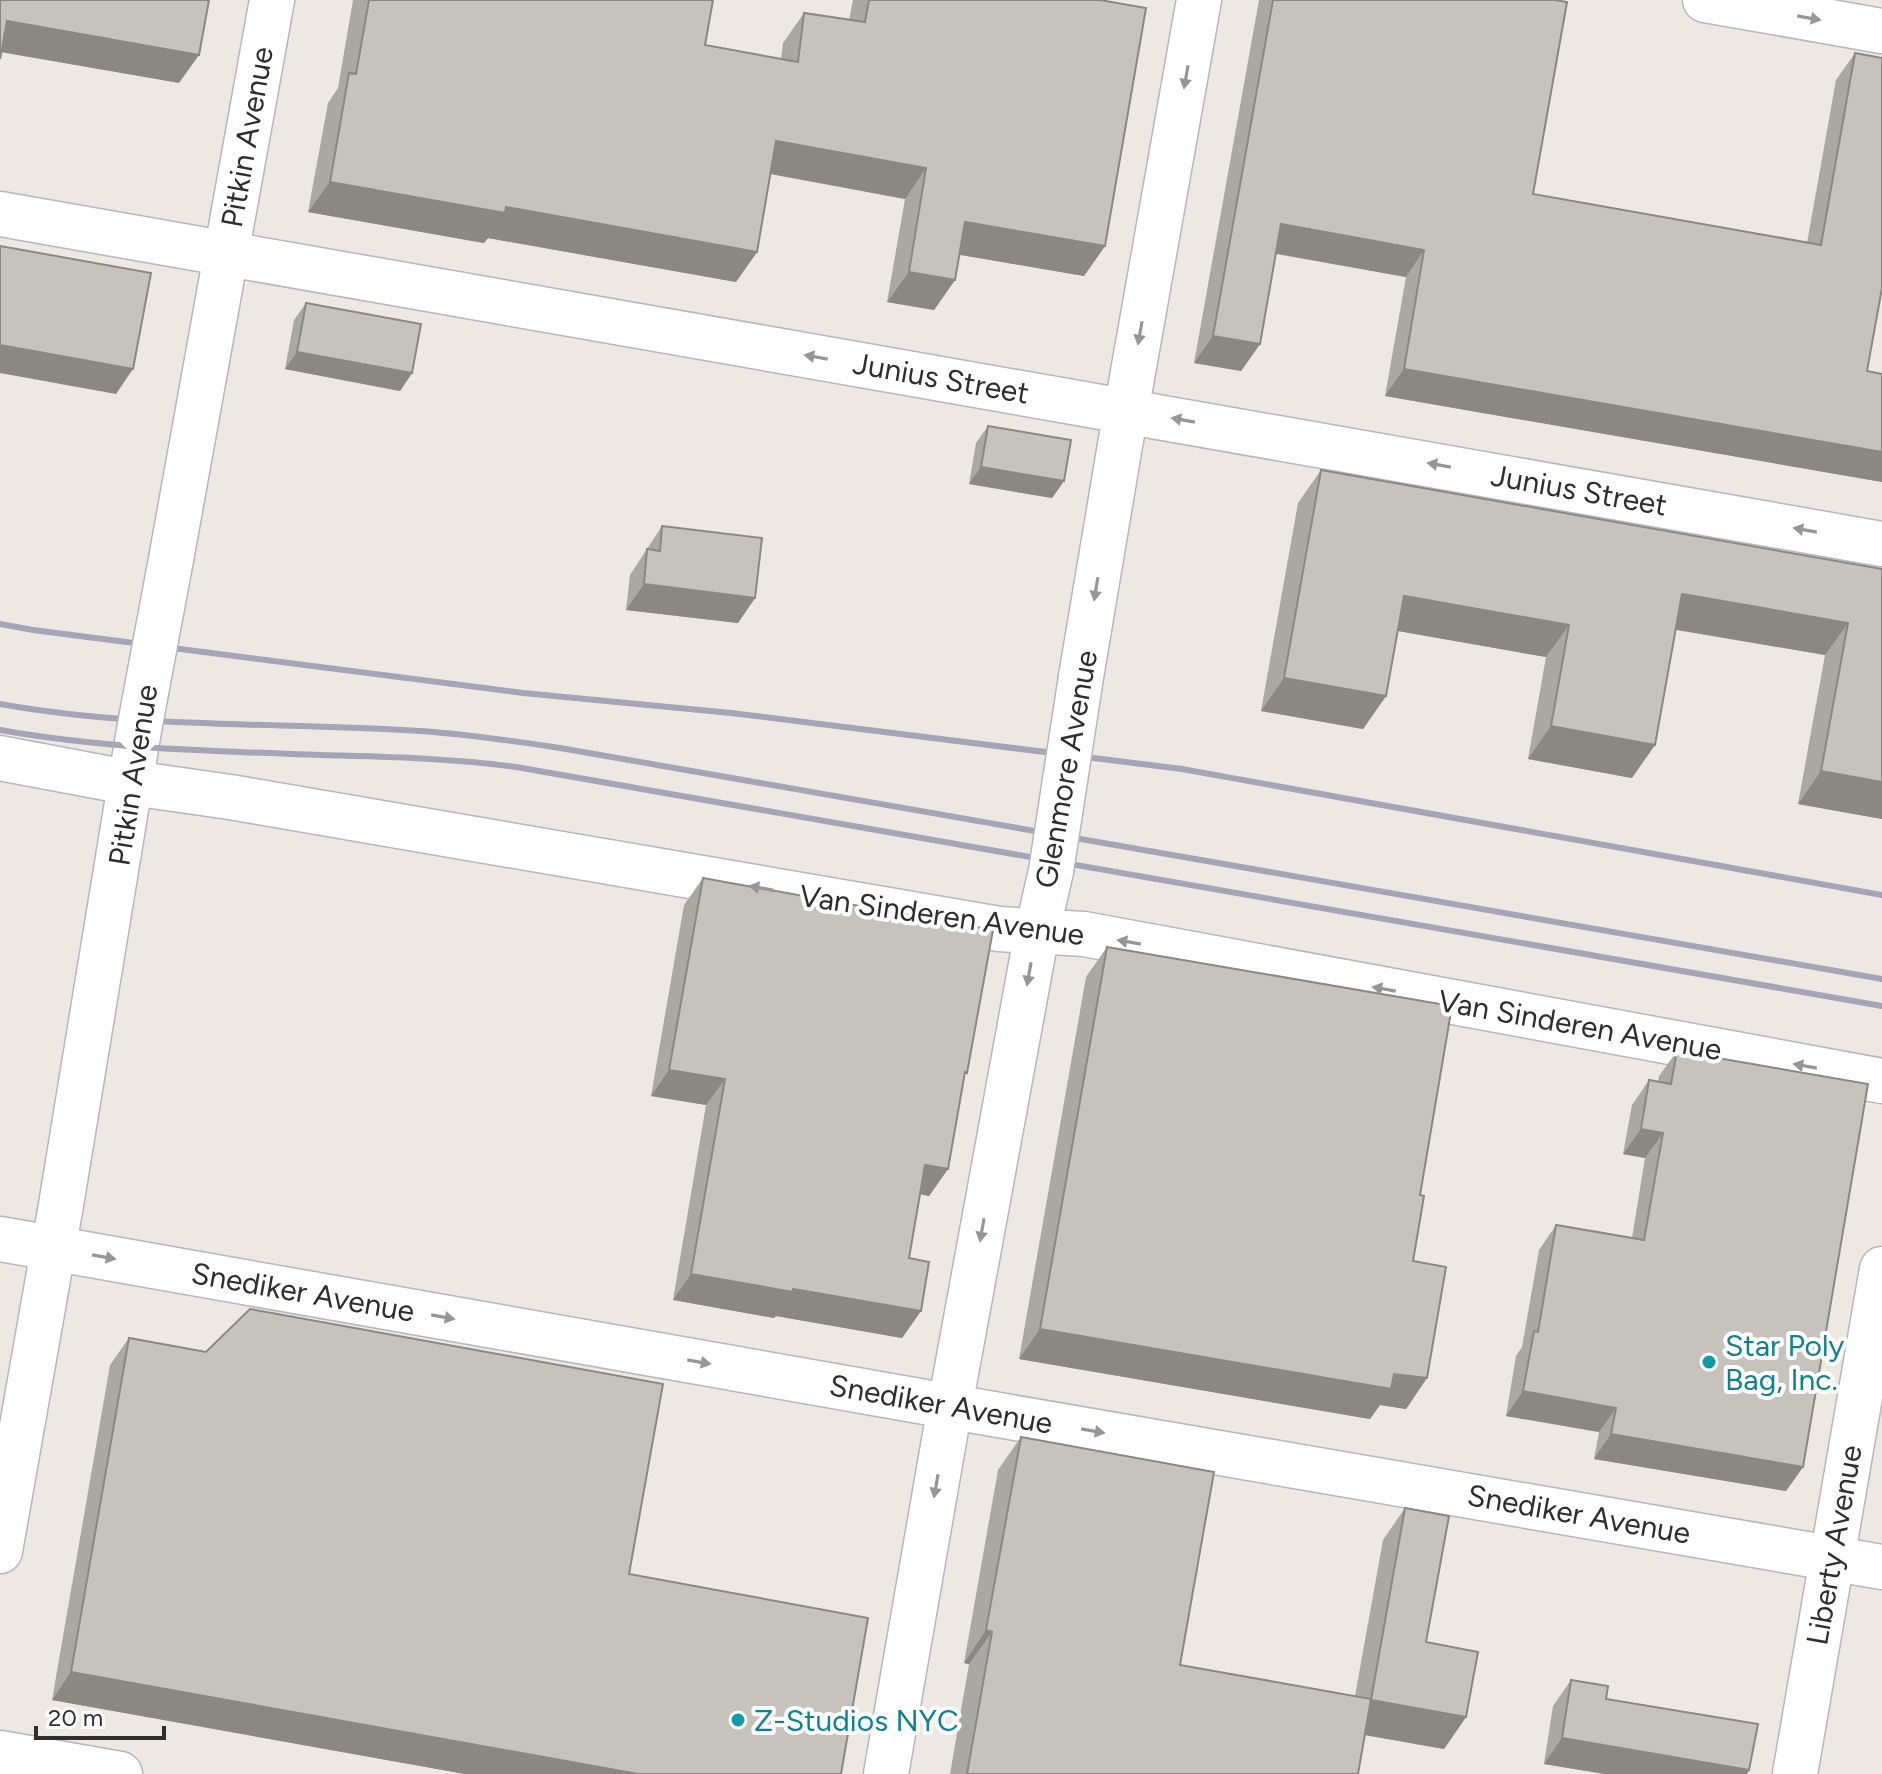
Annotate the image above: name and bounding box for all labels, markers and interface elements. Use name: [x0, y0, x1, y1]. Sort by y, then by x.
one-way arrow: [1797, 13, 1822, 25]
street label: Pitkin Avenue: [213, 44, 281, 230]
one-way arrow: [1179, 65, 1191, 90]
one-way arrow: [1133, 321, 1146, 346]
street label: Junius Street: [850, 344, 1032, 412]
one-way arrow: [804, 350, 829, 362]
one-way arrow: [1170, 414, 1195, 426]
street label: Junius Street: [1488, 456, 1670, 524]
one-way arrow: [1426, 459, 1451, 471]
one-way arrow: [1792, 524, 1817, 536]
one-way arrow: [1089, 577, 1102, 602]
street label: Glenmore Avenue: [1027, 647, 1105, 891]
street label: Pitkin Avenue: [100, 682, 166, 868]
street label: Van Sinderen Avenue: [797, 877, 1087, 953]
one-way arrow: [748, 882, 773, 894]
one-way arrow: [1116, 936, 1141, 948]
one-way arrow: [1022, 962, 1034, 987]
street label: Van Sinderen Avenue: [1435, 982, 1725, 1068]
one-way arrow: [1372, 983, 1397, 995]
one-way arrow: [1793, 1060, 1818, 1072]
one-way arrow: [976, 1218, 988, 1243]
one-way arrow: [92, 1252, 117, 1264]
street label: Snediker Avenue: [189, 1254, 417, 1330]
one-way arrow: [431, 1311, 456, 1324]
place label: Star Poly Bag, Inc.: [1725, 1327, 1845, 1398]
marker: Star Poly Bag, Inc.: [1700, 1353, 1718, 1371]
one-way arrow: [687, 1356, 712, 1369]
street label: Snediker Avenue: [827, 1366, 1055, 1442]
one-way arrow: [1081, 1425, 1106, 1438]
street label: Liberty Avenue: [1798, 1442, 1870, 1648]
one-way arrow: [930, 1474, 942, 1499]
street label: Snediker Avenue: [1465, 1476, 1693, 1552]
scale bar: [36, 1690, 164, 1740]
place label: Z-Studios NYC: [754, 1702, 959, 1739]
text: 20 m: [48, 1703, 103, 1732]
marker: Z-Studios NYC: [729, 1711, 747, 1729]

